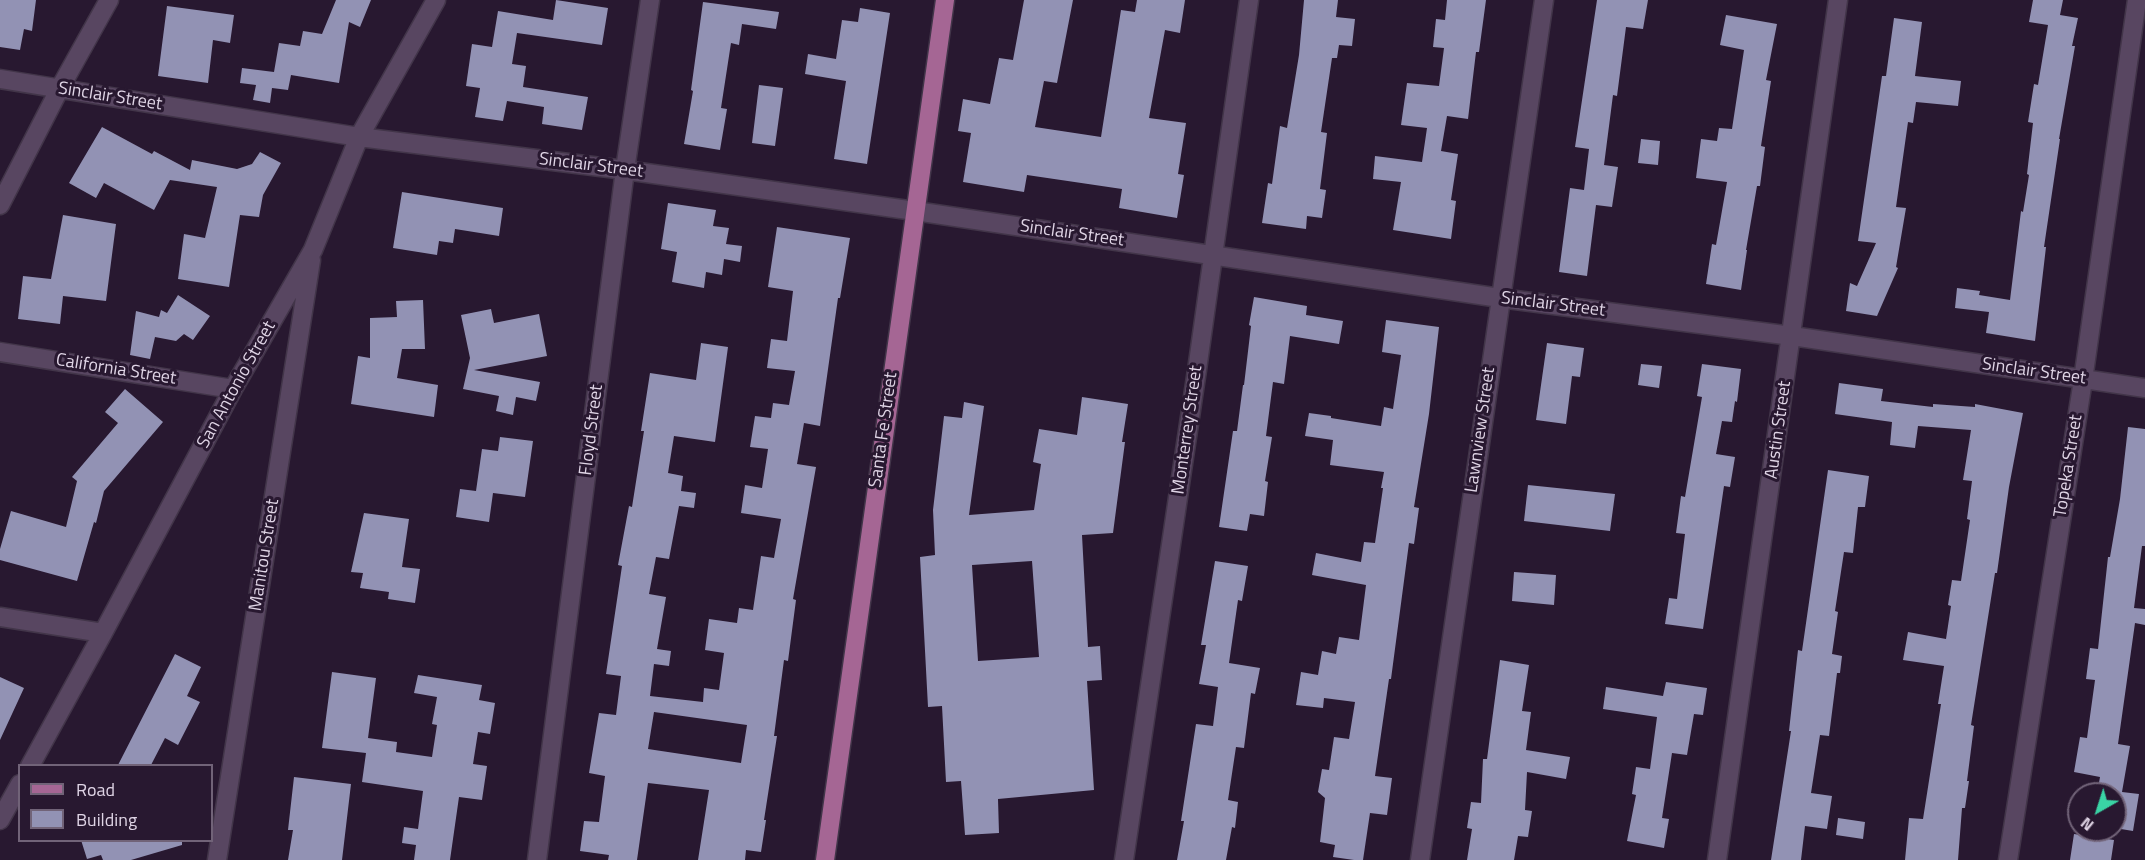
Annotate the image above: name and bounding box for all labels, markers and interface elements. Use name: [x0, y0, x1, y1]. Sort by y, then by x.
street label: Sinclair Street: [56, 78, 164, 116]
street label: Sinclair Street: [538, 149, 644, 183]
street label: Sinclair Street: [1019, 216, 1125, 252]
street label: Sinclair Street: [1500, 288, 1606, 322]
street label: San Antonio Street: [193, 318, 281, 452]
street label: California Street: [54, 350, 178, 390]
street label: Sinclair Street: [1981, 354, 2087, 390]
street label: Monterrey Street: [1168, 364, 1208, 496]
street label: Lawnview Street: [1461, 366, 1501, 494]
street label: Santa Fe Street: [865, 371, 903, 489]
street label: Austin Street: [1761, 380, 1797, 480]
street label: Floyd Street: [576, 383, 608, 477]
street label: Topeka Street: [2050, 413, 2088, 519]
street label: Manitou Street: [245, 497, 285, 613]
legend: [18, 764, 213, 842]
text: Road: [76, 776, 115, 803]
north arrow: [2067, 782, 2127, 842]
text: Building: [76, 806, 137, 833]
text: N: [2075, 812, 2099, 837]

